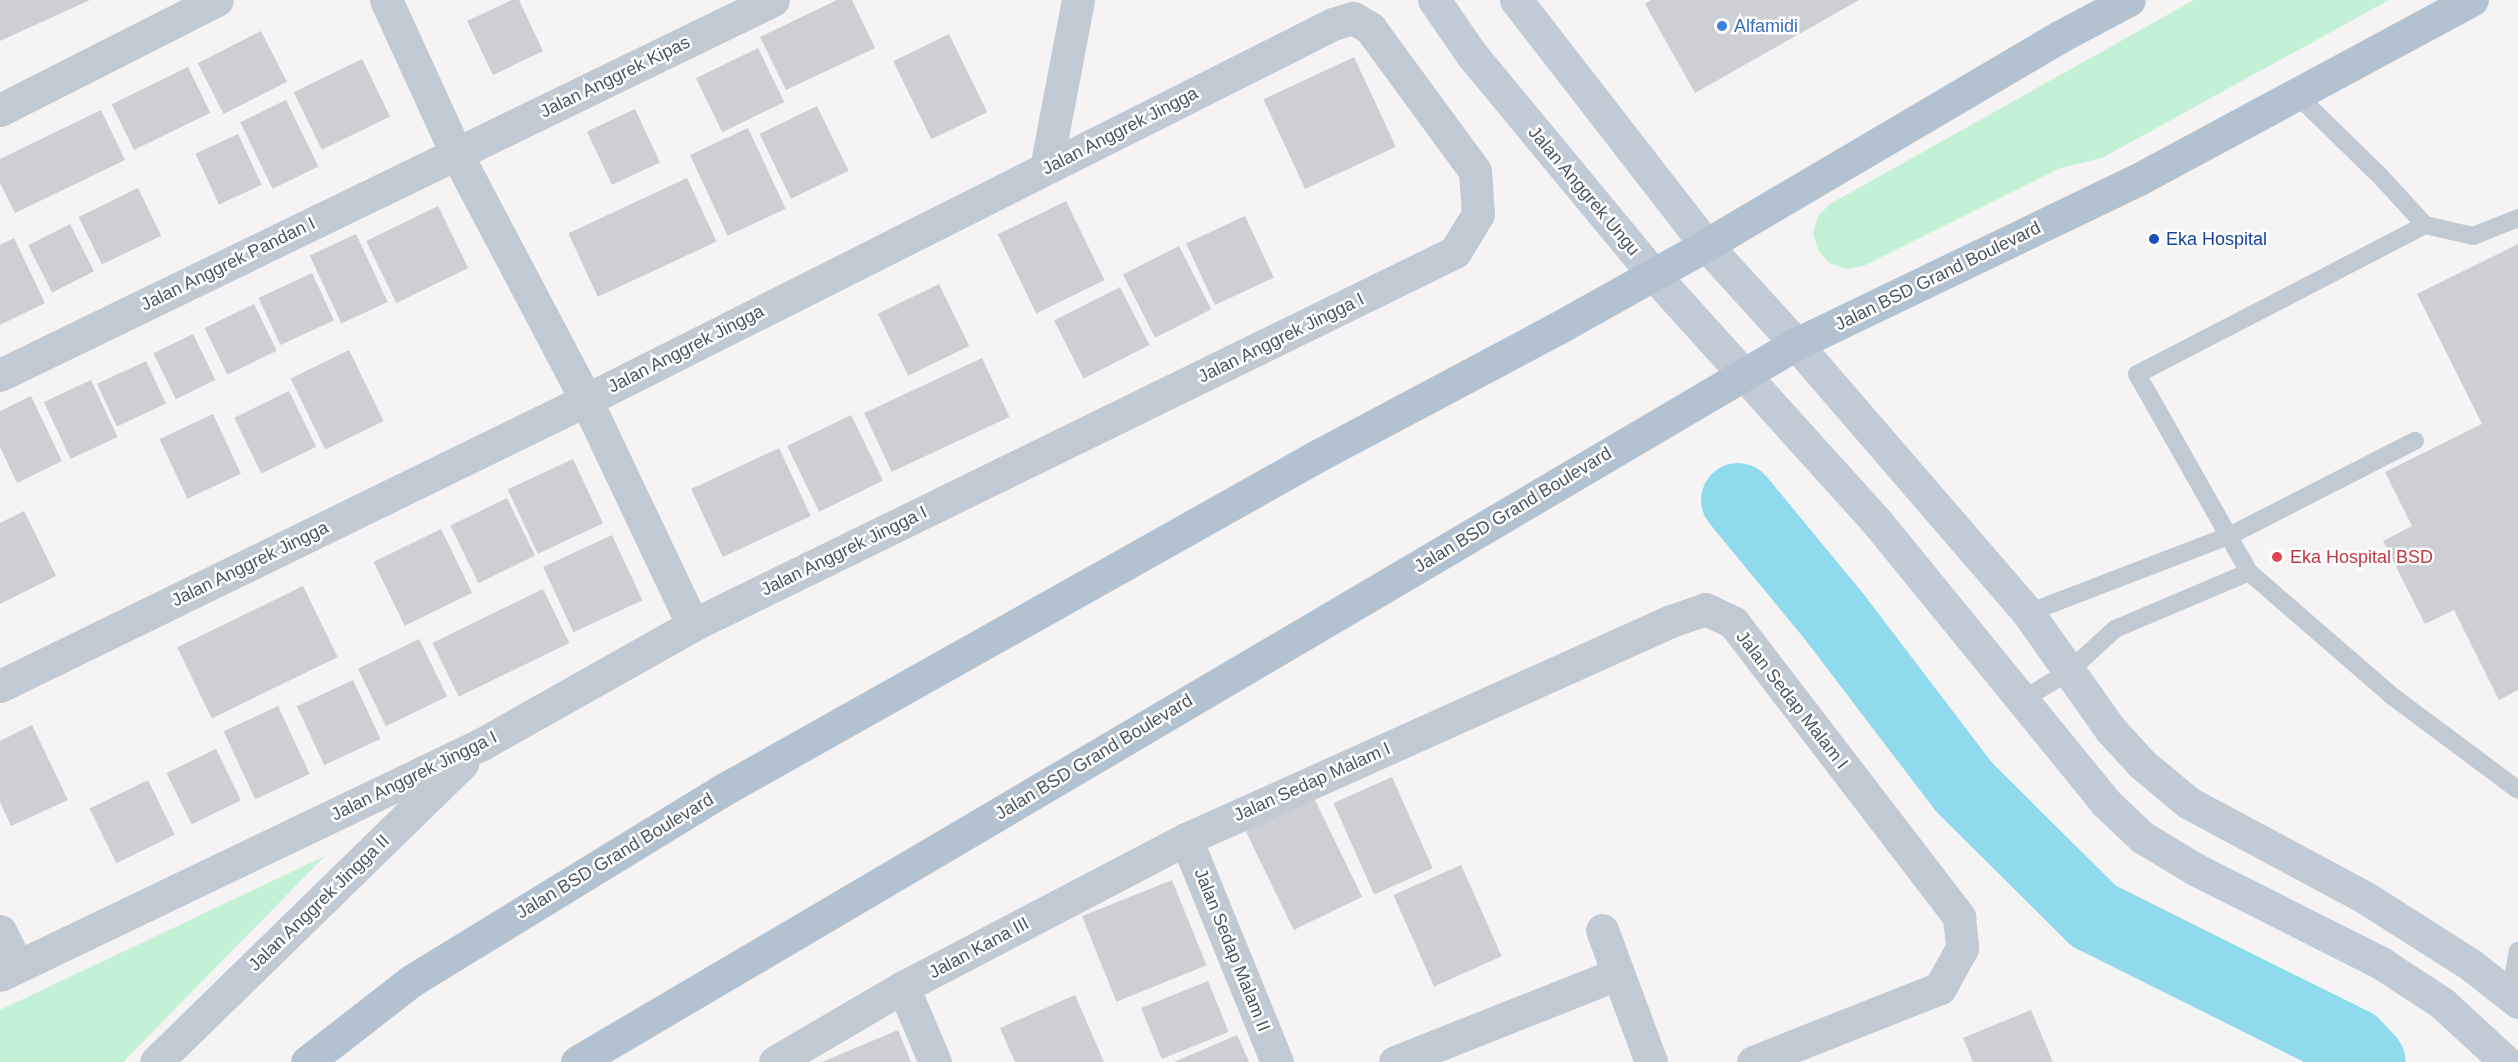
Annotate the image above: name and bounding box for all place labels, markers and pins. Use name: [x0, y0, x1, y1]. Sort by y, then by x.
place label: Alfamidi: [1734, 15, 1798, 37]
marker: Alfamidi: [1715, 19, 1729, 33]
place label: Eka Hospital: [2166, 228, 2267, 250]
marker: Eka Hospital: [2147, 232, 2161, 246]
place label: Eka Hospital BSD: [2290, 546, 2433, 568]
marker: Eka Hospital BSD: [2268, 548, 2286, 566]

